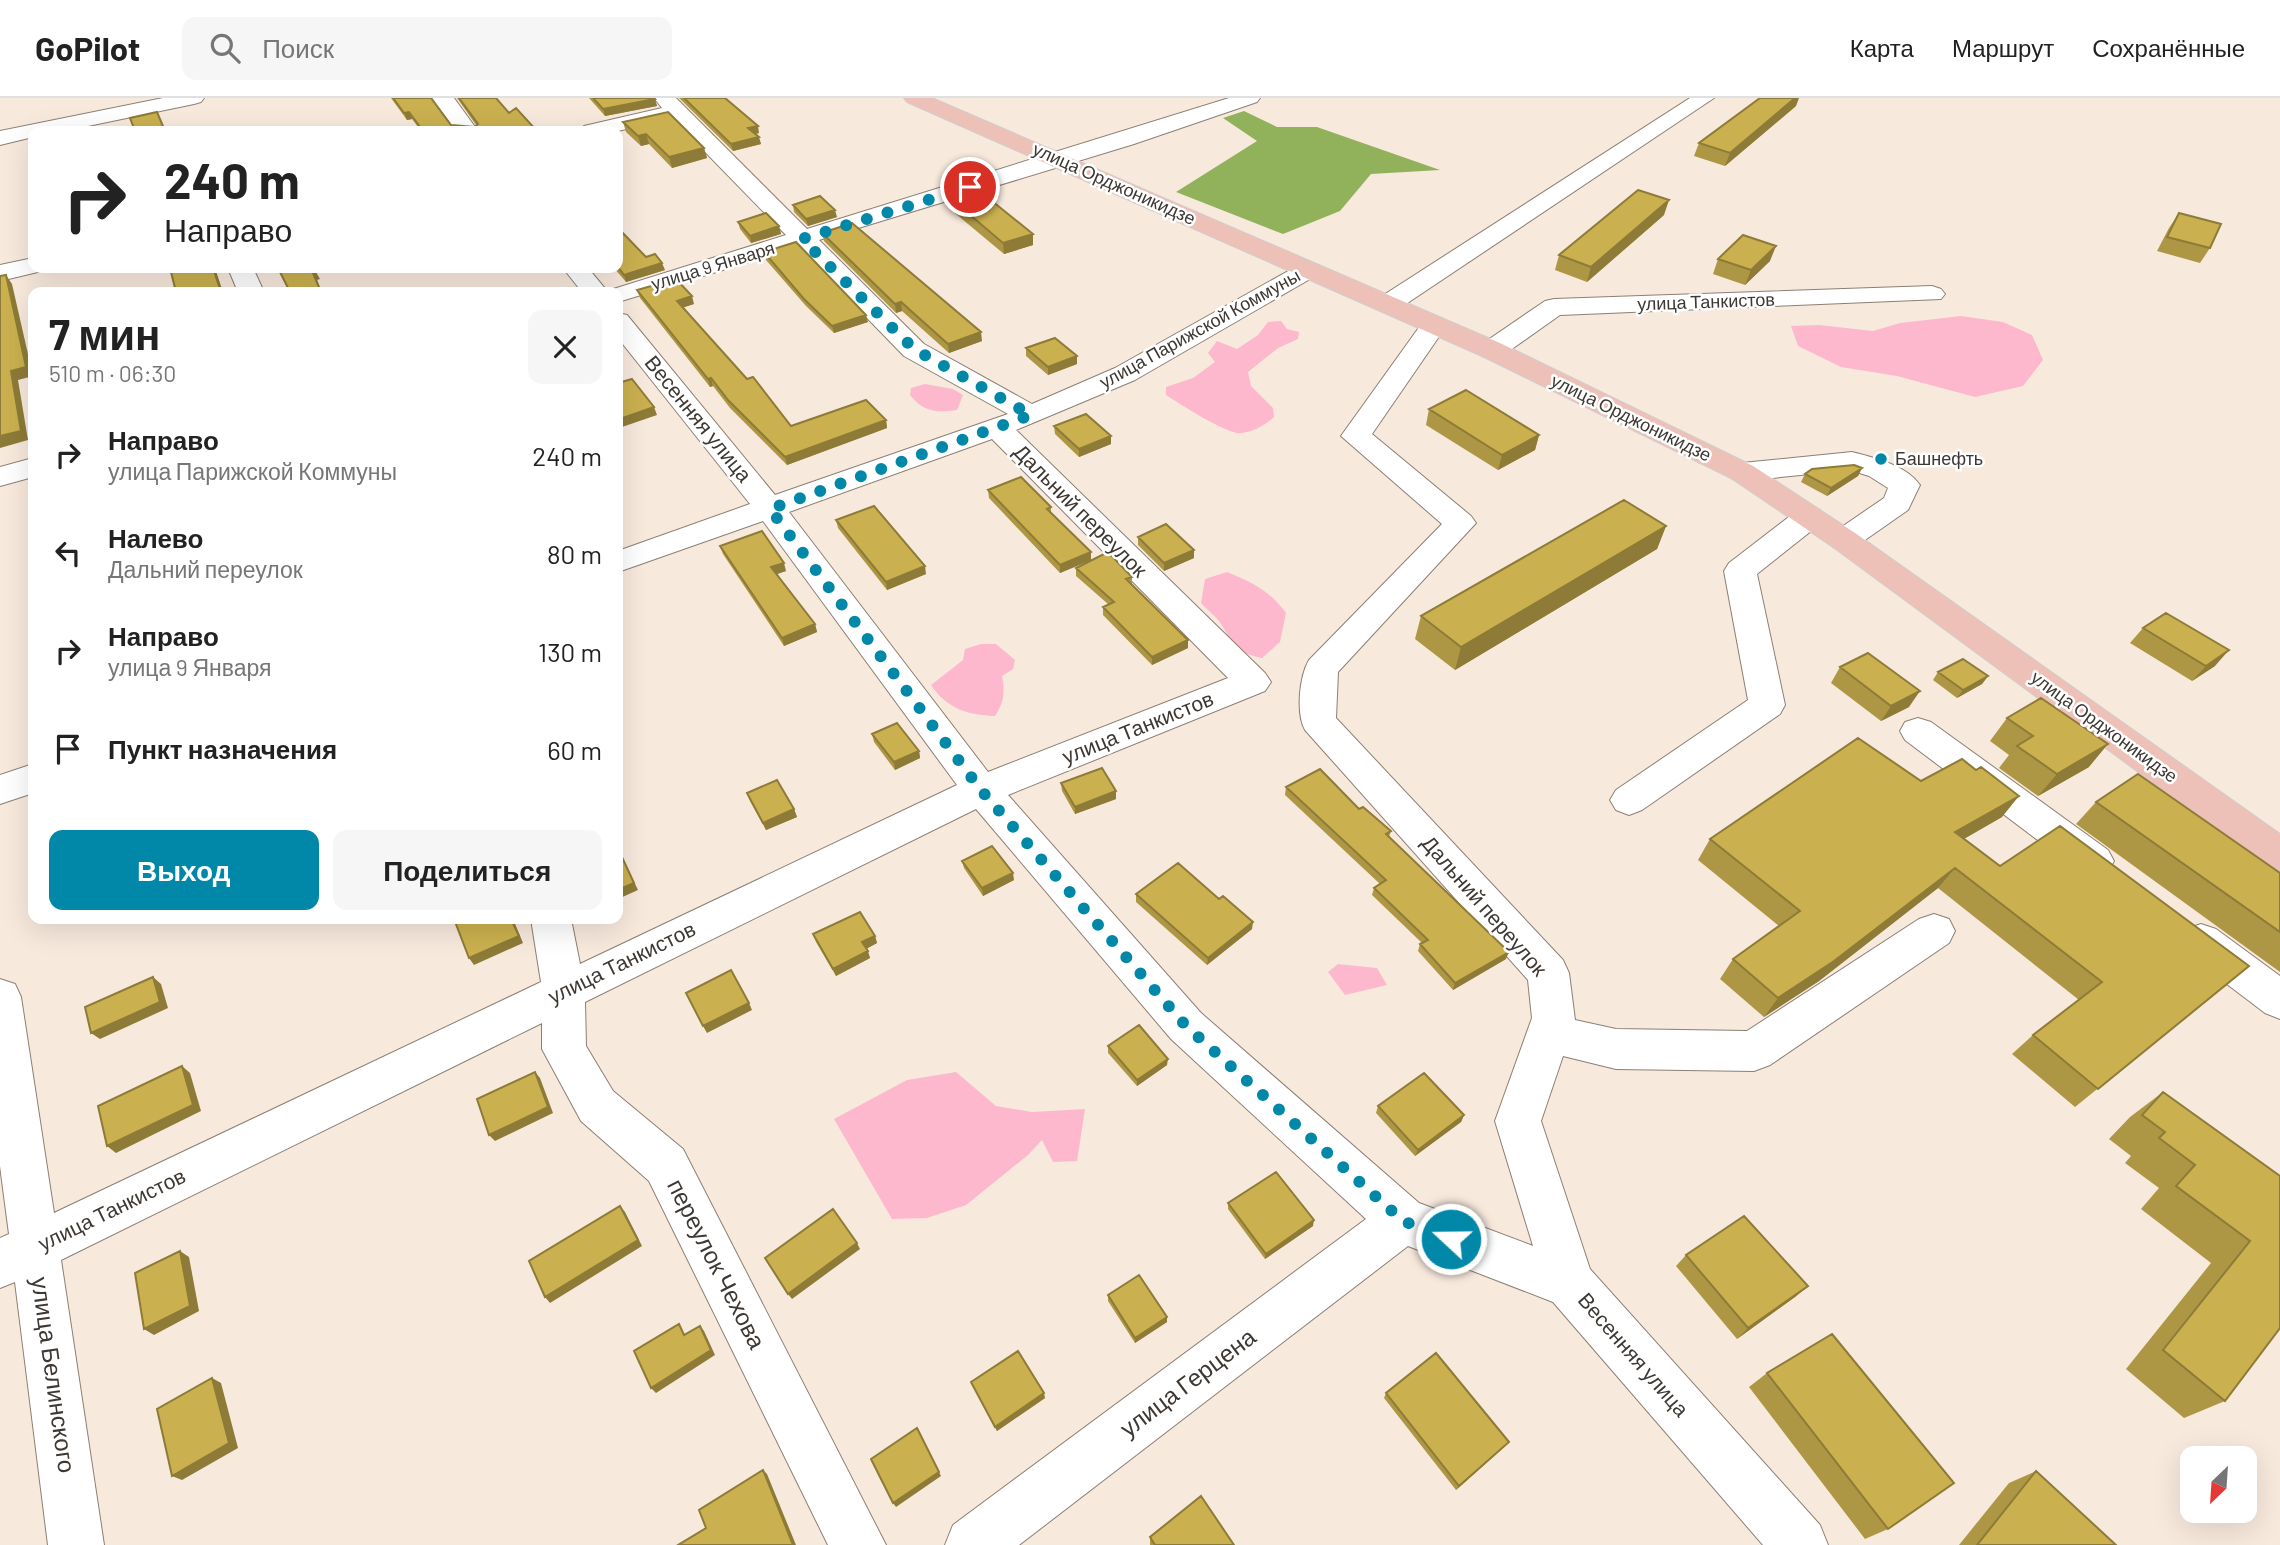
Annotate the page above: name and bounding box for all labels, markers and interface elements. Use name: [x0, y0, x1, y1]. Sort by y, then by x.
search box: [182, 17, 672, 80]
text: GoPilot: [35, 28, 140, 68]
icon: search: [206, 29, 244, 67]
text: Поиск: [262, 32, 334, 63]
text: Карта: [1850, 33, 1914, 62]
text: Маршрут: [1952, 33, 2054, 62]
text: Сохранённые: [2092, 33, 2245, 62]
street label: улица Орджоникидзе: [1030, 137, 1199, 229]
text: 240 m: [164, 150, 300, 209]
icon: right: [49, 154, 140, 245]
pin: [940, 157, 1000, 217]
icon: arrive: [951, 168, 989, 206]
text: Направо: [164, 210, 292, 248]
street label: улица 9 Января: [648, 236, 777, 294]
street label: улица Парижской Коммуны: [1095, 264, 1304, 393]
street label: улица Танкистов: [1637, 288, 1775, 314]
text: 7 мин: [49, 308, 161, 358]
button: close: [528, 310, 602, 384]
street label: Весенняя улица: [640, 350, 758, 487]
text: 510 m · 06:30: [49, 359, 176, 387]
street label: улица Орджоникидзе: [1548, 369, 1715, 466]
text: Направо: [108, 424, 219, 455]
icon: right: [49, 436, 87, 474]
street label: Дальний переулок: [1009, 438, 1153, 582]
text: 240 m: [532, 440, 602, 471]
place label: Башнефть: [1895, 447, 1983, 469]
marker: Башнефть: [1873, 451, 1889, 467]
text: улица Парижской Коммуны: [108, 457, 397, 485]
text: Налево: [108, 522, 203, 553]
icon: left: [49, 534, 87, 572]
text: 80 m: [547, 538, 602, 569]
text: Дальний переулок: [108, 555, 303, 583]
text: Направо: [108, 620, 219, 651]
icon: right: [49, 632, 87, 670]
text: 130 m: [538, 636, 602, 667]
text: улица 9 Января: [108, 653, 271, 681]
street label: улица Орджоникидзе: [2027, 666, 2182, 787]
street label: улица Танкистов: [1058, 685, 1217, 768]
icon: arrive: [49, 730, 87, 768]
text: Пункт назначения: [108, 733, 337, 764]
text: 60 m: [547, 734, 602, 765]
button: Выход: [49, 830, 319, 910]
button: Поделиться: [333, 830, 602, 910]
street label: Дальний переулок: [1417, 830, 1553, 981]
street label: улица Танкистов: [544, 915, 699, 1008]
street label: улица Танкистов: [34, 1162, 189, 1255]
street label: переулок Чехова: [662, 1173, 773, 1354]
position arrow: [1414, 1202, 1488, 1276]
street label: улица Белинского: [26, 1275, 83, 1475]
street label: Весенняя улица: [1574, 1287, 1695, 1421]
street label: улица Герцена: [1114, 1321, 1261, 1442]
north arrow: [2180, 1446, 2258, 1522]
map controls: [2180, 1446, 2257, 1523]

